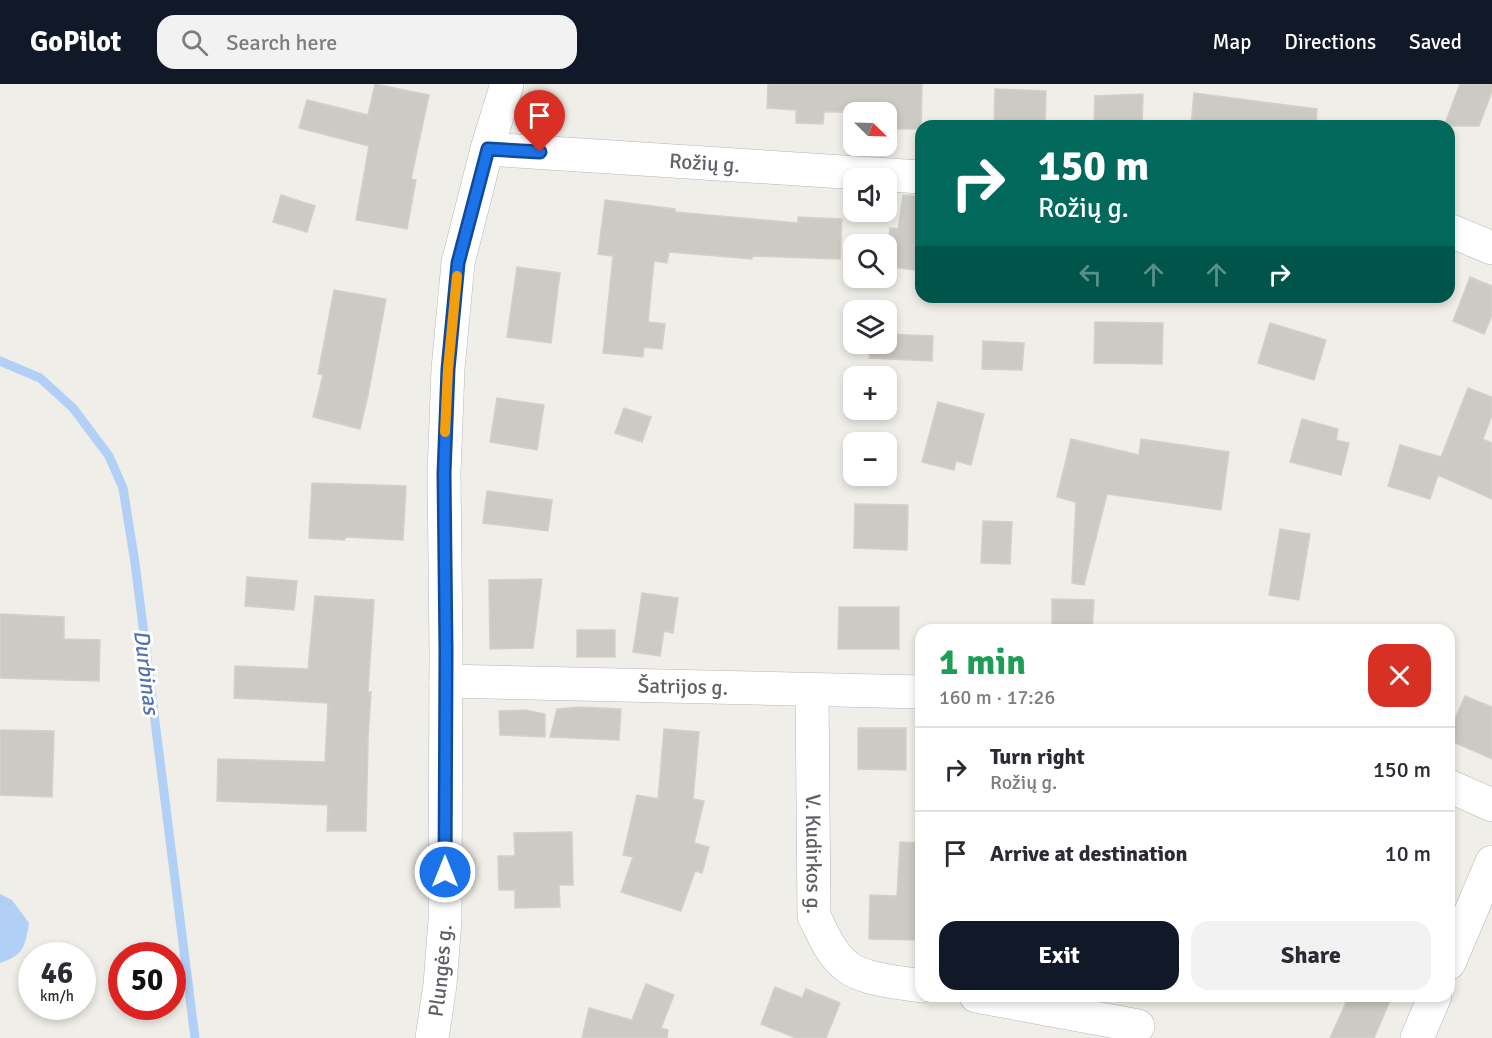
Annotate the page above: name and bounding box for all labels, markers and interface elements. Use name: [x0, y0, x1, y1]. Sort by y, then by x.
search box: [157, 15, 577, 69]
text: GoPilot: [30, 25, 121, 59]
icon: search: [178, 26, 211, 59]
text: Search here: [226, 29, 337, 56]
text: Map: [1213, 29, 1251, 55]
text: Directions: [1284, 29, 1376, 55]
text: Saved: [1409, 29, 1462, 55]
pin: [514, 90, 565, 152]
icon: arrive: [523, 99, 556, 132]
north arrow: [843, 102, 897, 156]
map controls: [843, 102, 897, 486]
text: 150 m: [1038, 141, 1149, 192]
icon: right: [939, 144, 1017, 222]
street label: Rožių g.: [668, 148, 741, 178]
button: sound: [843, 168, 897, 222]
text: Rožių g.: [1038, 192, 1129, 225]
button: search: [843, 234, 897, 288]
icon: left: [1074, 258, 1107, 291]
icon: ahead: [1137, 258, 1170, 291]
icon: ahead: [1200, 258, 1233, 291]
icon: right: [1263, 258, 1296, 291]
button: layers: [843, 300, 897, 354]
button: +: [843, 366, 897, 420]
button: −: [843, 432, 897, 486]
water label: Durbinas: [128, 628, 165, 718]
text: 1 min: [939, 640, 1026, 685]
button: close: [1368, 644, 1431, 707]
street label: Šatrijos g.: [637, 672, 728, 701]
text: 160 m · 17:26: [939, 685, 1055, 710]
text: Turn right: [990, 743, 1085, 770]
icon: right: [939, 753, 972, 786]
text: 150 m: [1373, 756, 1431, 783]
text: Rožių g.: [990, 770, 1057, 795]
street label: V. Kudirkos g.: [800, 794, 827, 914]
icon: arrive: [939, 837, 972, 870]
position arrow: [413, 840, 477, 904]
text: Arrive at destination: [990, 840, 1187, 867]
text: 10 m: [1385, 840, 1431, 867]
button: Exit: [939, 921, 1179, 990]
button: Share: [1191, 921, 1431, 990]
street label: Plungės g.: [422, 923, 458, 1019]
speed limit sign: 50: [108, 942, 186, 1020]
text: 46: [41, 955, 73, 992]
text: km/h: [40, 987, 74, 1005]

